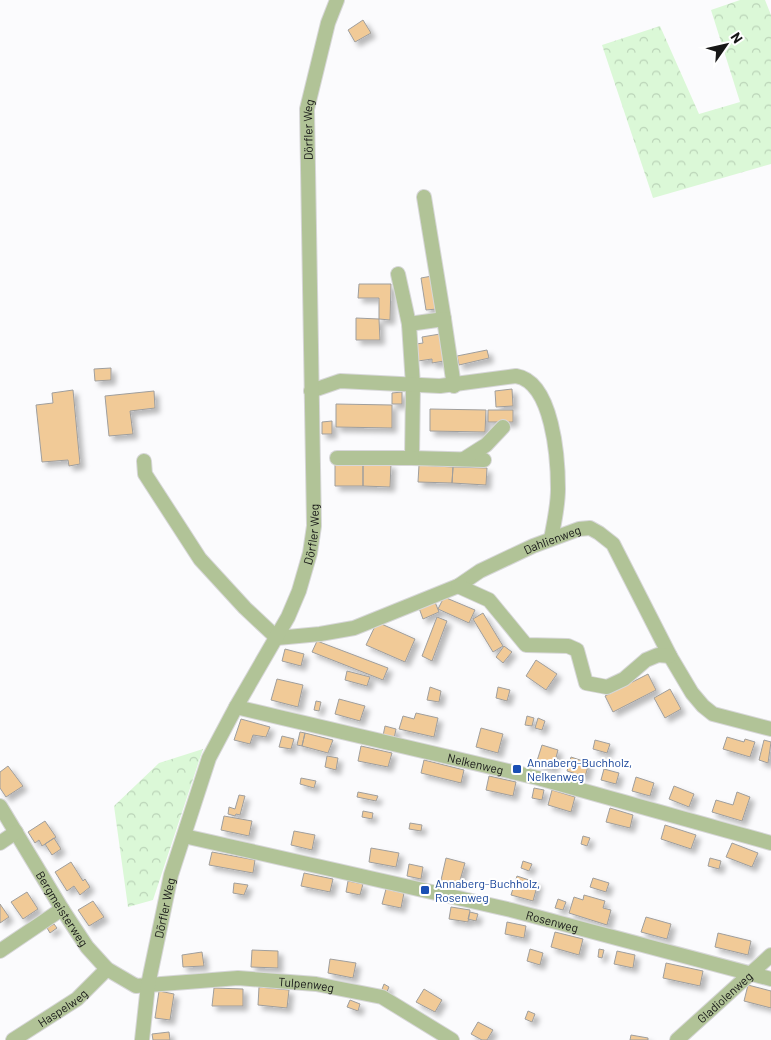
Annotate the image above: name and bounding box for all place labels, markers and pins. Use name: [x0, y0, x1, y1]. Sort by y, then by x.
place label: Annaberg-Buchholz, Nelkenweg: [527, 755, 632, 783]
marker: Annaberg-Buchholz, Nelkenweg: [511, 763, 523, 775]
place label: Annaberg-Buchholz, Rosenweg: [435, 876, 540, 904]
marker: Annaberg-Buchholz, Rosenweg: [419, 884, 431, 896]

